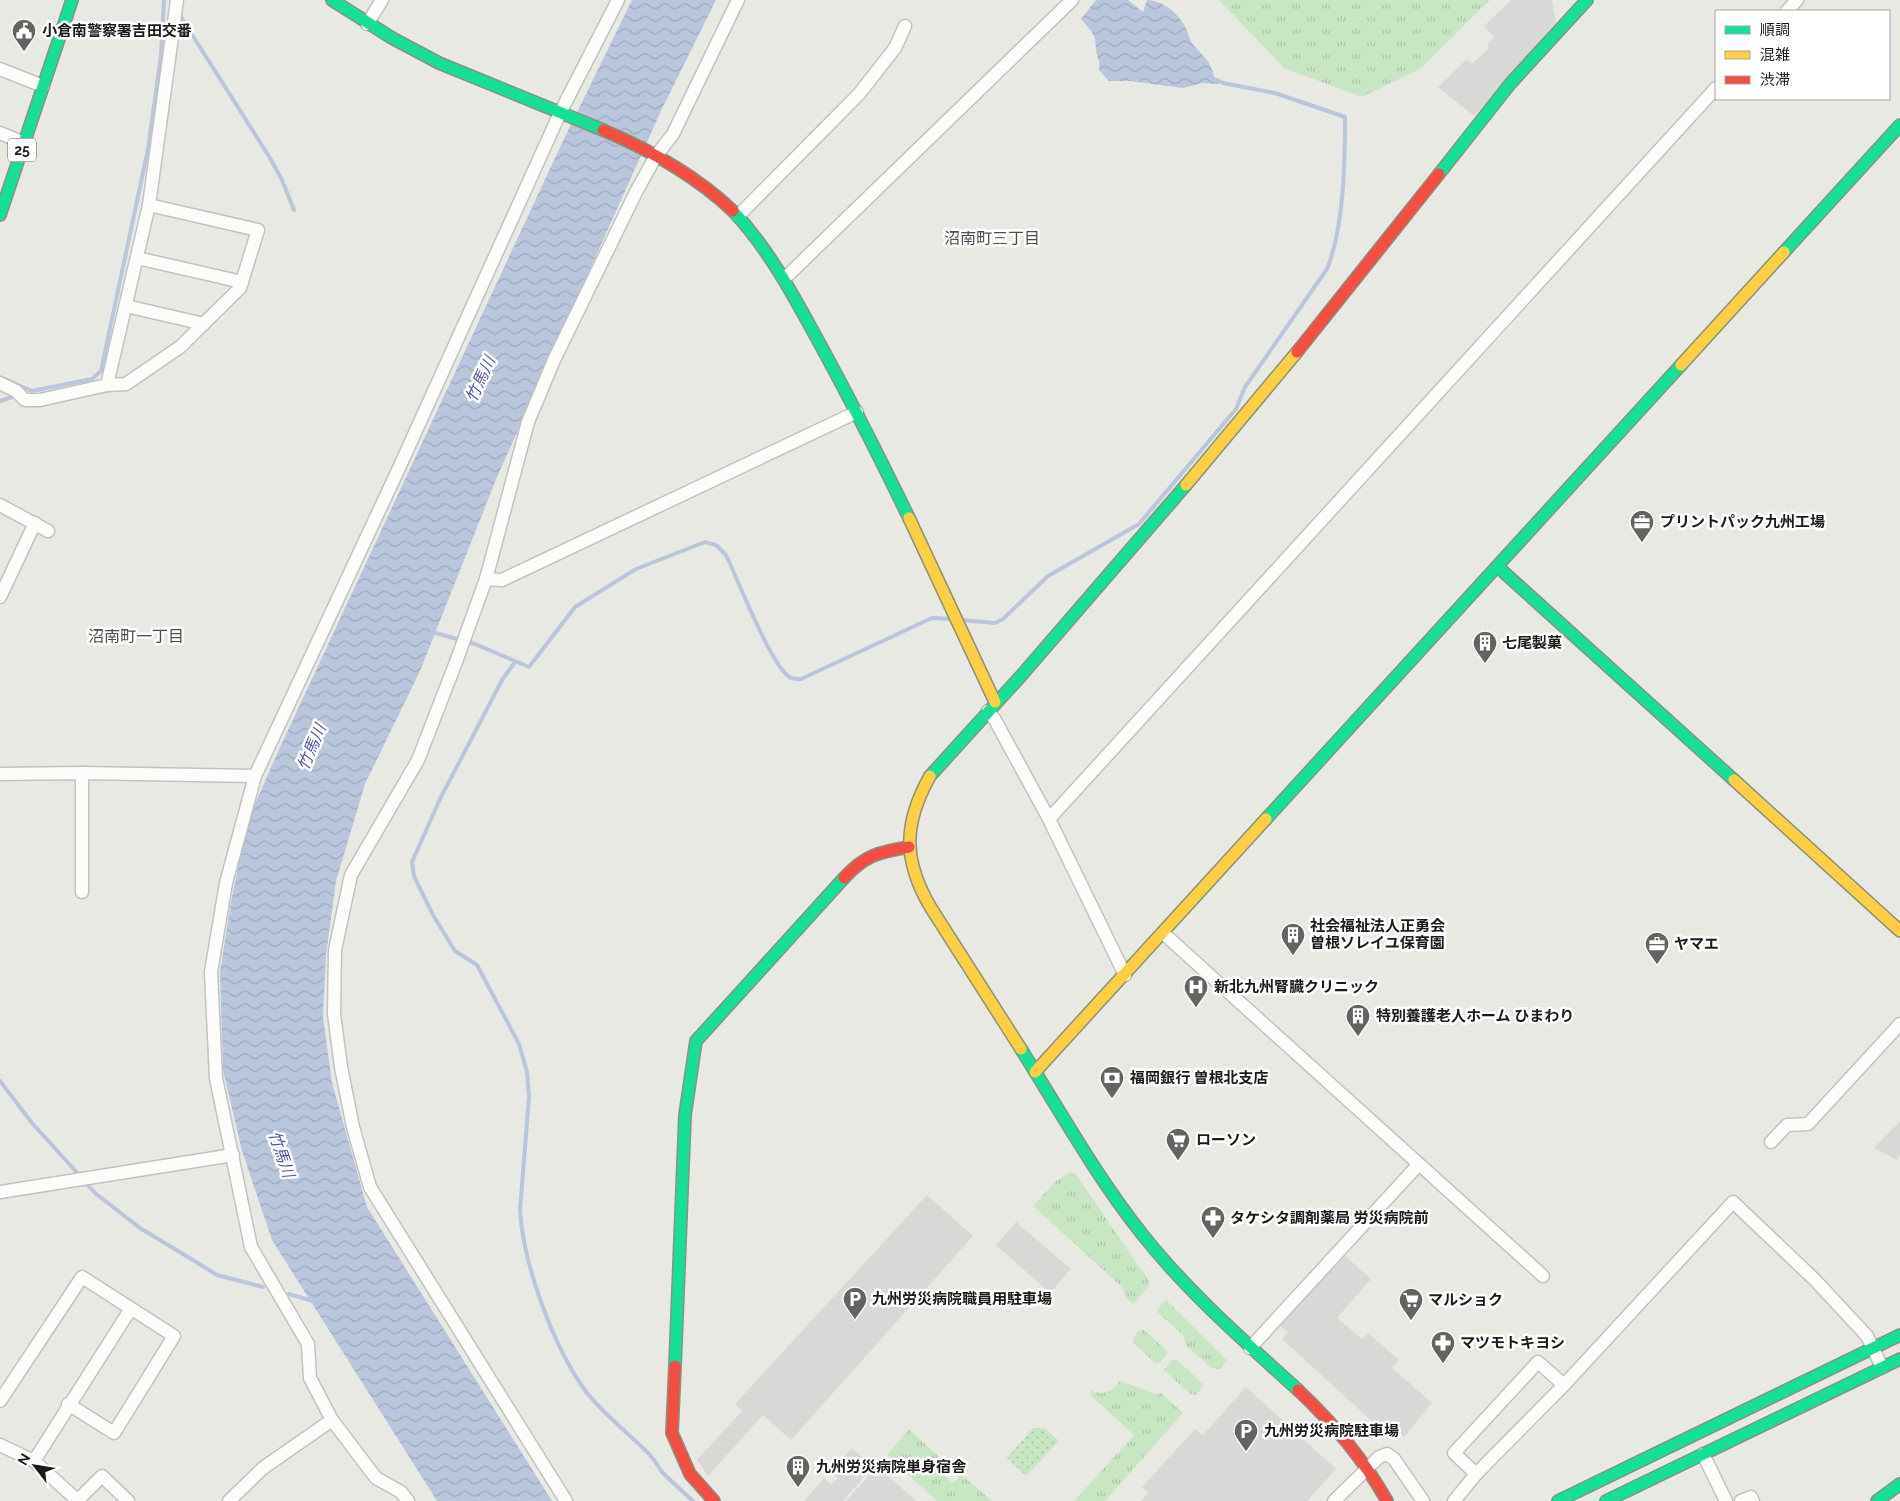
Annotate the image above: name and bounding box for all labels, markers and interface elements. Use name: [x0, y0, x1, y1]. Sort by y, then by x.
legend: [1715, 10, 1890, 100]
public building icon: 小倉南警察署吉田交番: [11, 18, 37, 52]
text: 順調: [1760, 21, 1790, 39]
place label: 小倉南警察署吉田交番: [42, 22, 192, 40]
text: 混雑: [1760, 46, 1790, 64]
text: 渋滞: [1760, 71, 1790, 89]
road number: 25: [8, 138, 36, 162]
district label: 沼南町三丁目: [944, 229, 1040, 248]
water label: 竹馬川: [462, 352, 500, 405]
office icon: プリントパック九州工場: [1629, 509, 1655, 543]
place label: プリントパック九州工場: [1660, 513, 1825, 531]
district label: 沼南町一丁目: [88, 627, 184, 646]
building icon: 七尾製菓: [1472, 630, 1498, 664]
place label: 七尾製菓: [1502, 634, 1562, 652]
water label: 竹馬川: [293, 720, 330, 773]
place label: 社会福祉法人正勇会 曽根ソレイユ保育園: [1310, 917, 1445, 952]
building icon: 社会福祉法人正勇会 曽根ソレイユ保育園: [1280, 922, 1306, 956]
office icon: ヤマエ: [1644, 931, 1670, 965]
place label: ヤマエ: [1674, 935, 1719, 953]
hospital icon: 新北九州腎臓クリニック: [1183, 974, 1209, 1008]
place label: 新北九州腎臓クリニック: [1214, 978, 1379, 996]
building icon: 特別養護老人ホーム ひまわり: [1345, 1003, 1371, 1037]
place label: 特別養護老人ホーム ひまわり: [1376, 1007, 1574, 1025]
bank icon: 福岡銀行 曽根北支店: [1099, 1065, 1125, 1099]
place label: 福岡銀行 曽根北支店: [1129, 1069, 1269, 1087]
supermarket icon: ローソン: [1165, 1127, 1191, 1161]
water label: 竹馬川: [265, 1128, 299, 1182]
place label: ローソン: [1196, 1131, 1256, 1149]
pharmacy icon: タケシタ調剤薬局 労災病院前: [1200, 1205, 1226, 1239]
place label: タケシタ調剤薬局 労災病院前: [1230, 1209, 1429, 1227]
parking icon: 九州労災病院職員用駐車場: [842, 1286, 868, 1320]
supermarket icon: マルショク: [1398, 1287, 1424, 1321]
place label: 九州労災病院職員用駐車場: [872, 1290, 1052, 1308]
place label: マルショク: [1428, 1291, 1503, 1309]
pharmacy icon: マツモトキヨシ: [1430, 1330, 1456, 1364]
place label: マツモトキヨシ: [1460, 1334, 1565, 1352]
parking icon: 九州労災病院駐車場: [1233, 1418, 1259, 1452]
place label: 九州労災病院駐車場: [1264, 1422, 1399, 1440]
north arrow: [10, 1441, 60, 1491]
text: N: [14, 1451, 33, 1468]
building icon: 九州労災病院単身宿舎: [785, 1454, 811, 1488]
place label: 九州労災病院単身宿舎: [816, 1458, 967, 1476]

